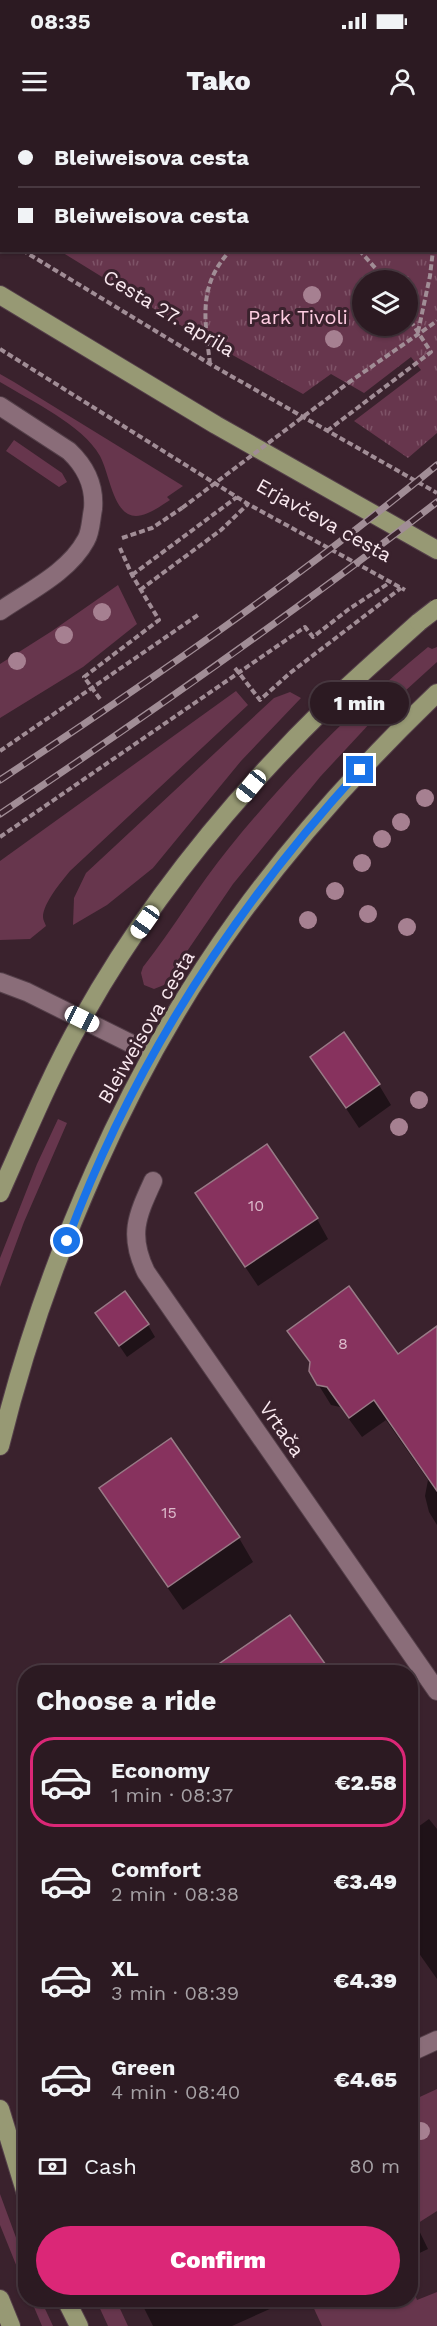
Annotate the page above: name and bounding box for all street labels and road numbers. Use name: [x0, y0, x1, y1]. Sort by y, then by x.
street label: Cesta 27. aprila: [99, 264, 239, 362]
street label: Erjavčeva cesta: [252, 473, 396, 567]
street label: Bleiweisova cesta: [92, 946, 200, 1108]
street label: Vrtača: [254, 1397, 310, 1461]

